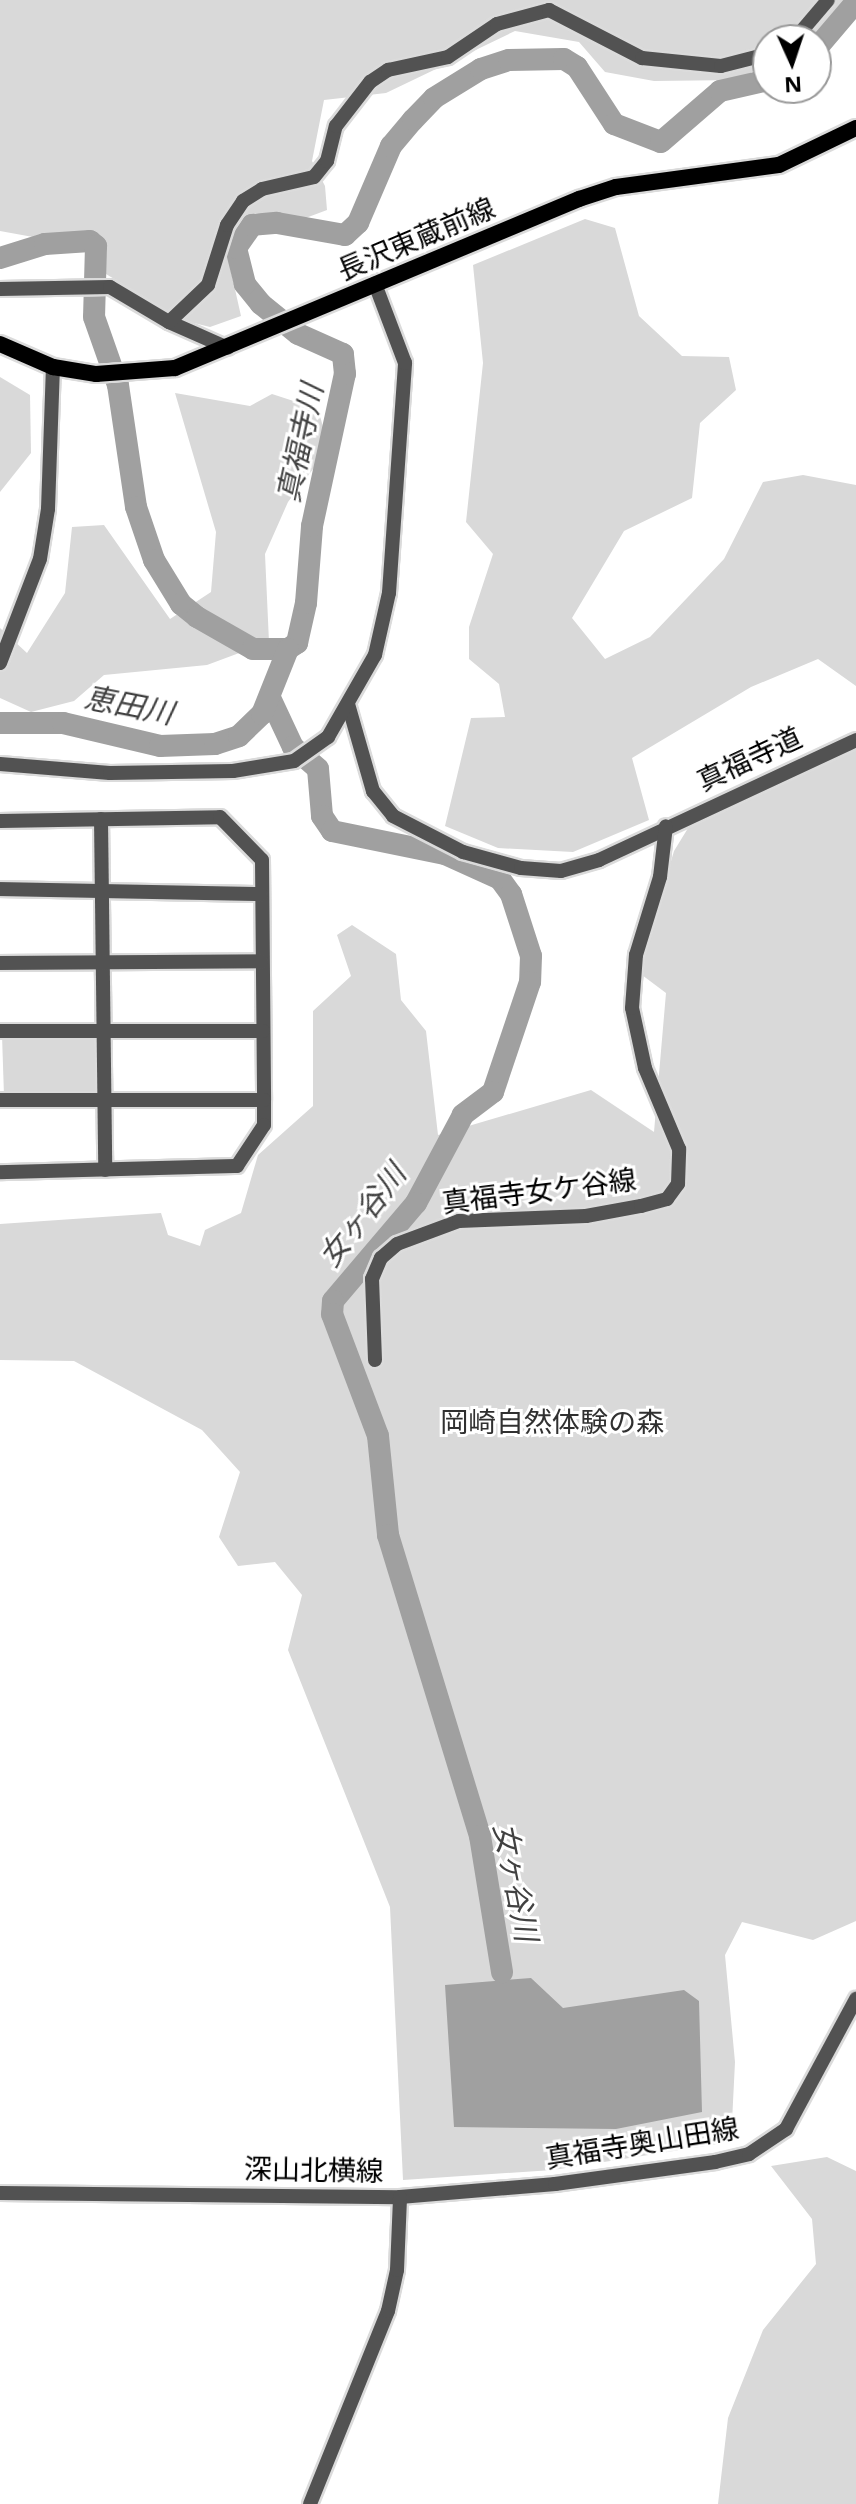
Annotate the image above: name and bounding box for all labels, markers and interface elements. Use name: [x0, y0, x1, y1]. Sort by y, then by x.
north arrow: [752, 24, 832, 104]
text: N: [783, 71, 803, 101]
street label: 長沢東蔵前線: [332, 190, 500, 286]
water label: 真福寺川: [270, 381, 330, 505]
water label: 恵田川: [81, 679, 177, 731]
street label: 真福寺道: [691, 719, 807, 797]
water label: 女ヶ谷川: [311, 1157, 413, 1273]
street label: 真福寺女ケ谷線: [440, 1161, 638, 1219]
park label: 岡崎自然体験の森: [440, 1404, 664, 1438]
water label: 女ヶ谷川: [487, 1820, 545, 1944]
street label: 真福寺奥山田線: [543, 2110, 741, 2174]
street label: 深山北横線: [244, 2151, 384, 2187]

